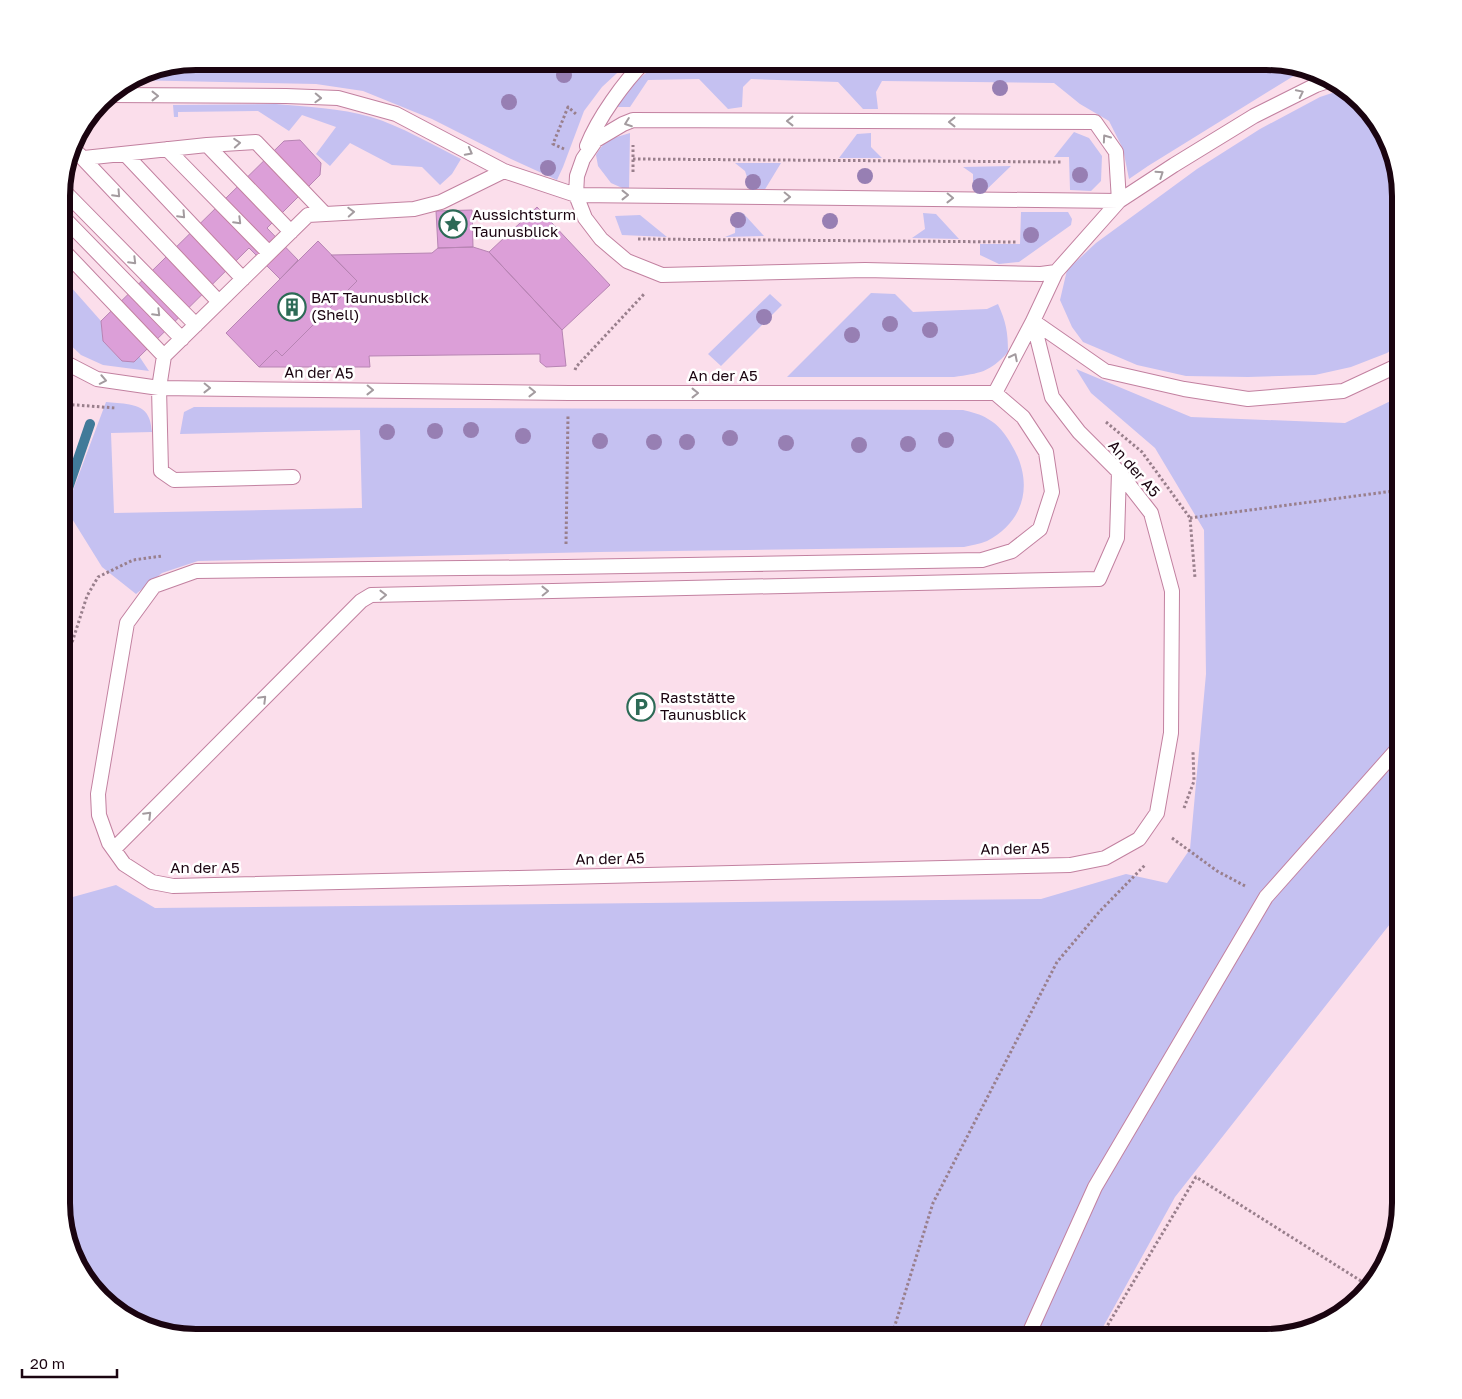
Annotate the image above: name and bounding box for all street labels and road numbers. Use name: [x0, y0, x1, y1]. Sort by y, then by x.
street label: An der A5: [284, 362, 354, 382]
street label: An der A5: [688, 366, 758, 384]
street label: An der A5: [1105, 436, 1164, 500]
street label: An der A5: [980, 838, 1050, 858]
street label: An der A5: [575, 848, 645, 868]
street label: An der A5: [170, 858, 240, 876]

